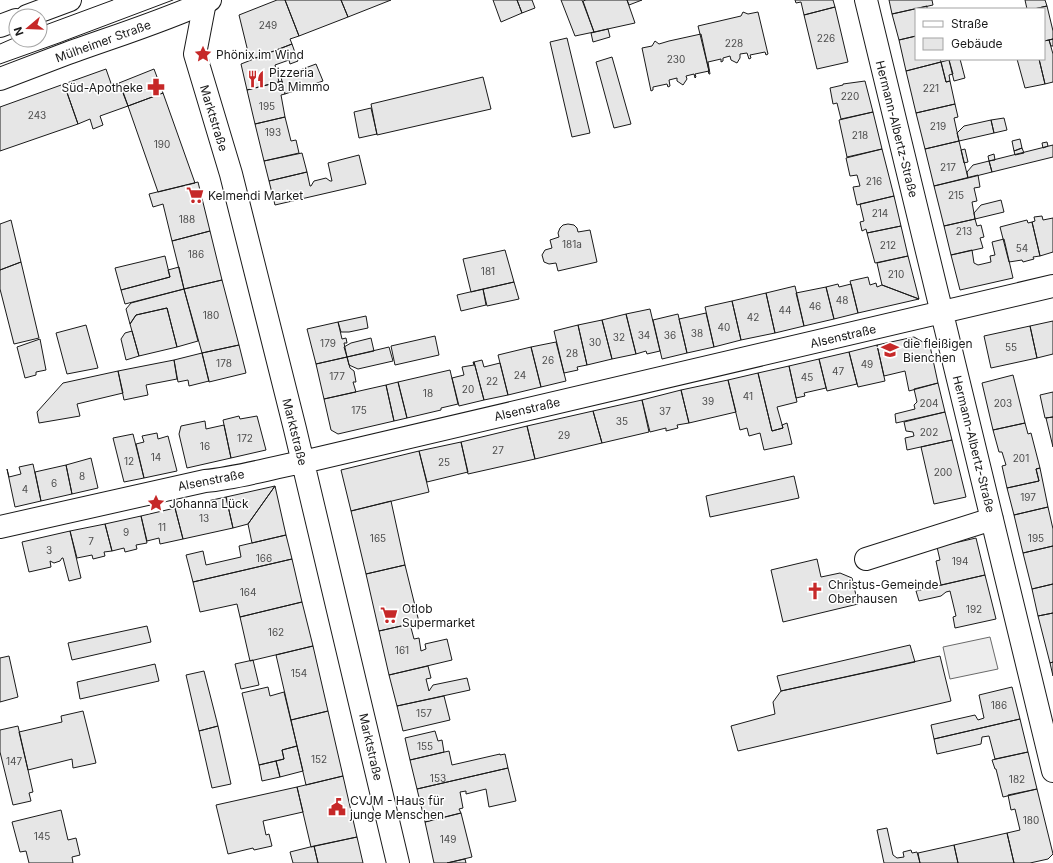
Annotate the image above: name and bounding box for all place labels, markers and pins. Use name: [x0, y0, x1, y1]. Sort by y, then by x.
place icon: Phönix im Wind: [193, 44, 213, 64]
place label: Phönix im Wind: [216, 47, 304, 62]
place label: Pizzeria Da Mimmo: [269, 65, 330, 94]
restaurant icon: Pizzeria Da Mimmo: [246, 69, 266, 89]
pharmacy icon: Süd-Apotheke: [146, 77, 166, 97]
place label: Süd-Apotheke: [62, 80, 143, 95]
supermarket icon: Kelmendi Market: [185, 185, 205, 205]
place label: Kelmendi Market: [208, 188, 303, 203]
place label: die fleißigen Bienchen: [903, 336, 973, 365]
school or university icon: die fleißigen Bienchen: [880, 340, 900, 360]
place icon: Johanna Lück: [146, 493, 166, 513]
place label: Johanna Lück: [169, 496, 249, 511]
place label: Christus-Gemeinde Oberhausen: [828, 577, 938, 606]
church icon: Christus-Gemeinde Oberhausen: [805, 581, 825, 601]
place label: Otlob Supermarket: [402, 601, 475, 630]
supermarket icon: Otlob Supermarket: [379, 605, 399, 625]
place label: CVJM - Haus für junge Menschen: [349, 793, 445, 822]
public building icon: CVJM - Haus für junge Menschen: [327, 797, 347, 817]

